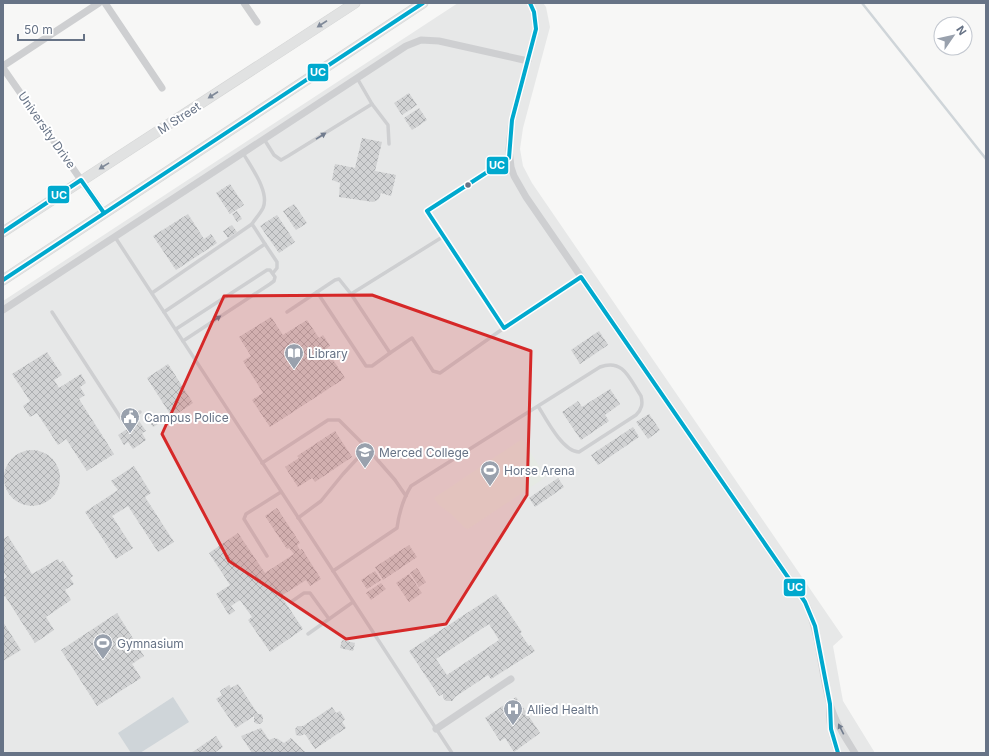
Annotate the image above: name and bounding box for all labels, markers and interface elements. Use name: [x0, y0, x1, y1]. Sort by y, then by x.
scale bar: [18, 16, 84, 42]
north arrow: [933, 16, 973, 56]
one-way arrow: [316, 21, 328, 28]
text: 50 m: [24, 22, 53, 37]
text: N: [953, 23, 969, 38]
line badge: UC: [307, 63, 329, 82]
text: UC: [310, 65, 326, 79]
street label: University Drive: [15, 89, 79, 171]
one-way arrow: [208, 92, 219, 99]
street label: M Street: [155, 99, 203, 137]
one-way arrow: [315, 132, 327, 139]
line badge: UC: [486, 156, 509, 175]
text: UC: [489, 158, 505, 172]
one-way arrow: [98, 162, 110, 169]
unlabelled marker: [463, 180, 473, 190]
line badge: UC: [47, 185, 70, 204]
text: UC: [51, 188, 67, 202]
one-way arrow: [210, 316, 222, 323]
library icon: Library: [283, 342, 305, 370]
place label: Library: [308, 346, 348, 361]
public building icon: Campus Police: [119, 406, 141, 434]
place label: Campus Police: [144, 410, 229, 425]
school or university icon: Merced College: [354, 441, 376, 469]
place label: Merced College: [379, 445, 469, 460]
sports icon: Horse Arena: [479, 459, 501, 487]
place label: Horse Arena: [504, 463, 575, 478]
line badge: UC: [783, 578, 806, 597]
text: UC: [787, 580, 803, 594]
sports icon: Gymnasium: [92, 632, 114, 660]
place label: Gymnasium: [117, 636, 184, 651]
hospital icon: Allied Health: [502, 698, 524, 726]
place label: Allied Health: [527, 702, 599, 717]
one-way arrow: [838, 724, 844, 735]

